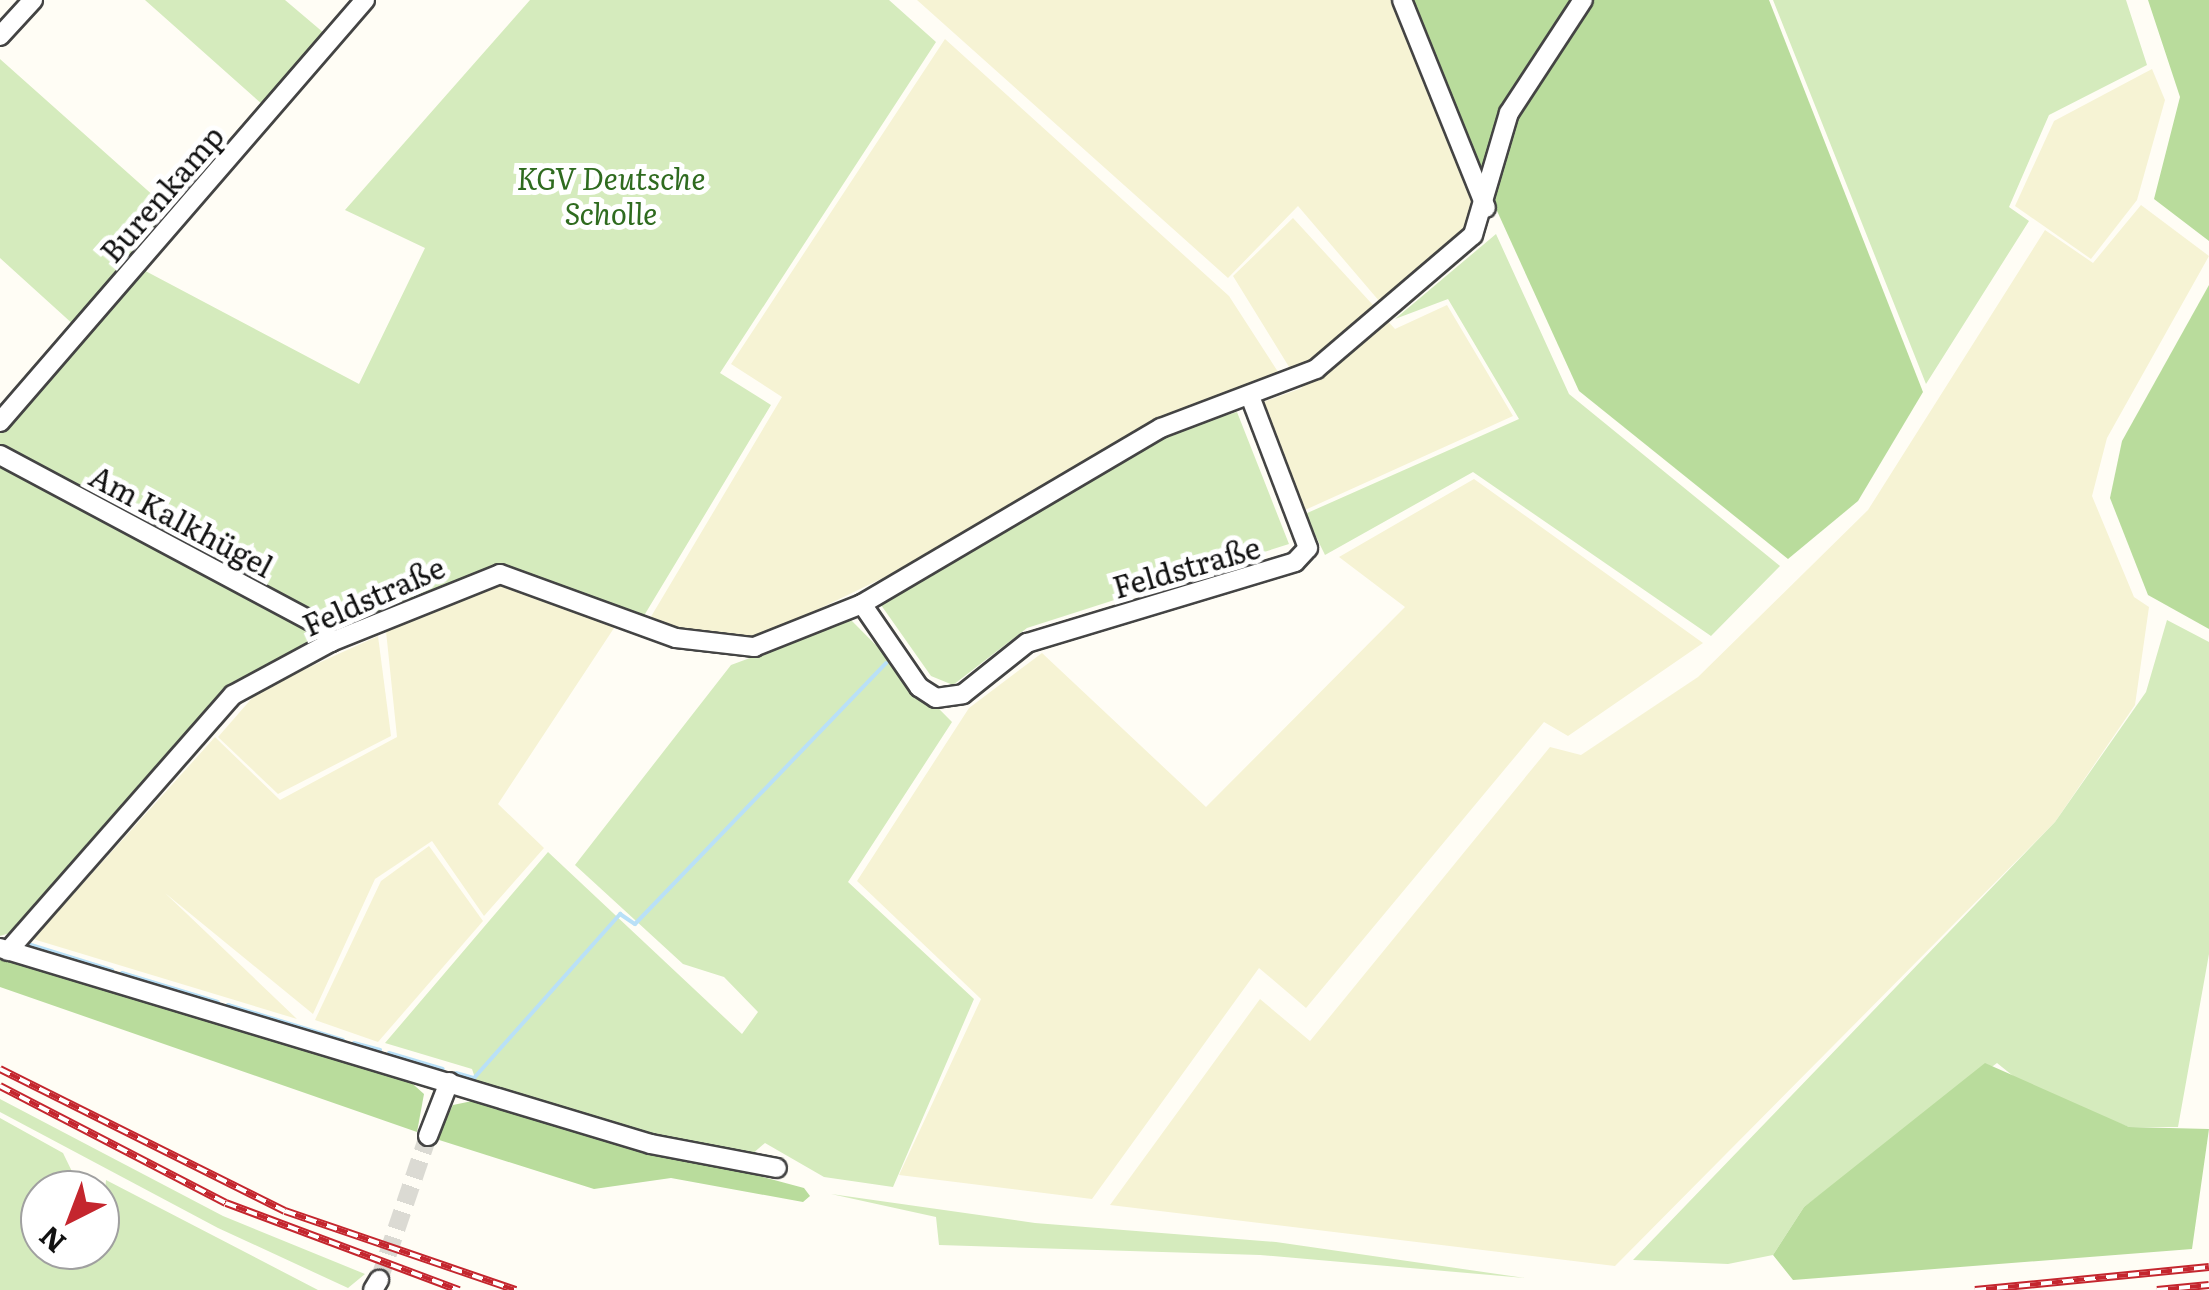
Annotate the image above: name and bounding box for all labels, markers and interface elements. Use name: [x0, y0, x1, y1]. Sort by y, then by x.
street label: Burenkamp: [92, 117, 230, 269]
park label: KGV Deutsche Scholle: [517, 159, 705, 230]
street label: Am Kalkhügel: [84, 457, 280, 583]
street label: Feldstraße: [1108, 528, 1264, 604]
street label: Feldstraße: [296, 548, 450, 642]
north arrow: [20, 1170, 120, 1270]
text: N: [28, 1217, 74, 1264]

